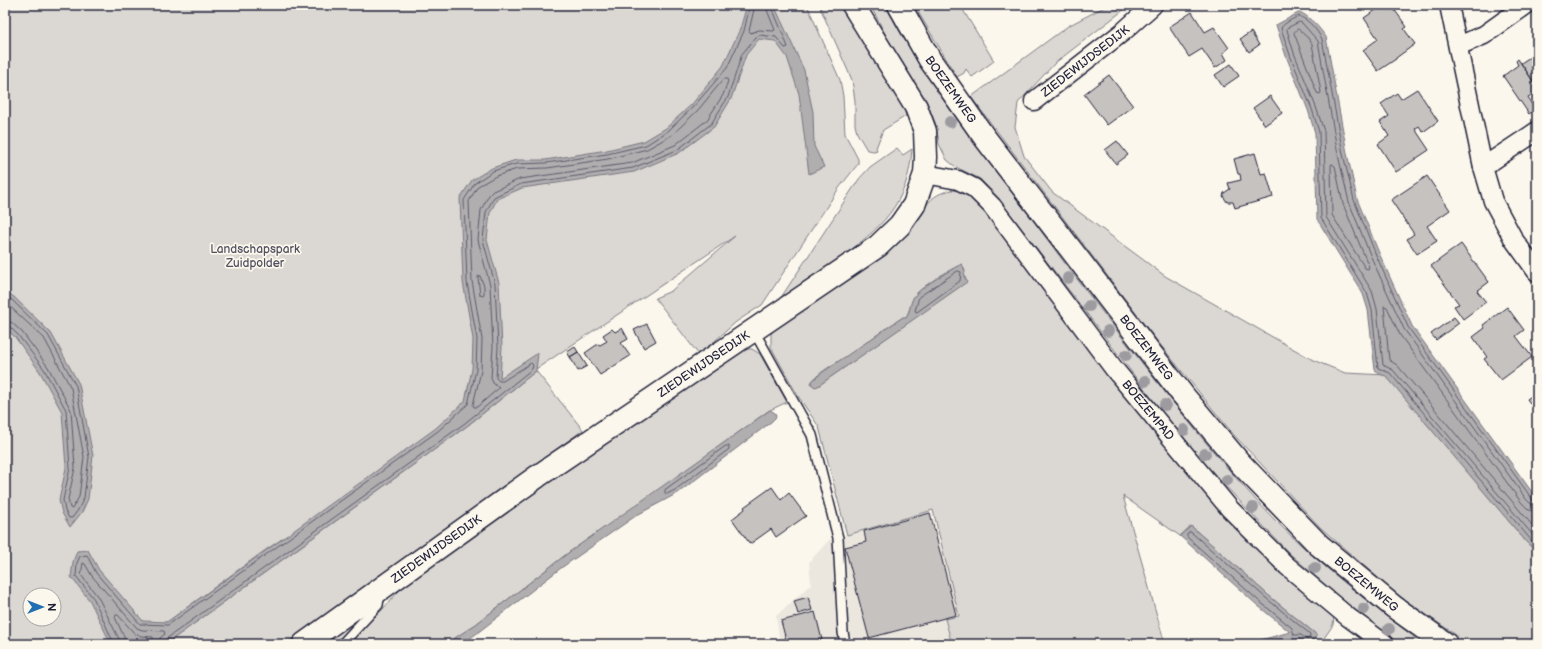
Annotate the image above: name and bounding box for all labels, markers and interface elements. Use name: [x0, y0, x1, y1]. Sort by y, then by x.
street label: ZIEDEWIJDSEDIJK: [1038, 22, 1133, 101]
street label: BOEZEMWEG: [922, 53, 979, 126]
park label: Landschapspark Zuidpolder: [210, 242, 300, 271]
street label: BOEZEMWEG: [1116, 312, 1176, 383]
street label: ZIEDEWIJDSEDIJK: [654, 328, 753, 401]
street label: BOEZEMPAD: [1119, 377, 1178, 444]
street label: ZIEDEWIJDSEDIJK: [388, 511, 485, 587]
street label: BOEZEMWEG: [1331, 553, 1401, 615]
north arrow: [22, 587, 62, 627]
text: N: [45, 603, 58, 611]

